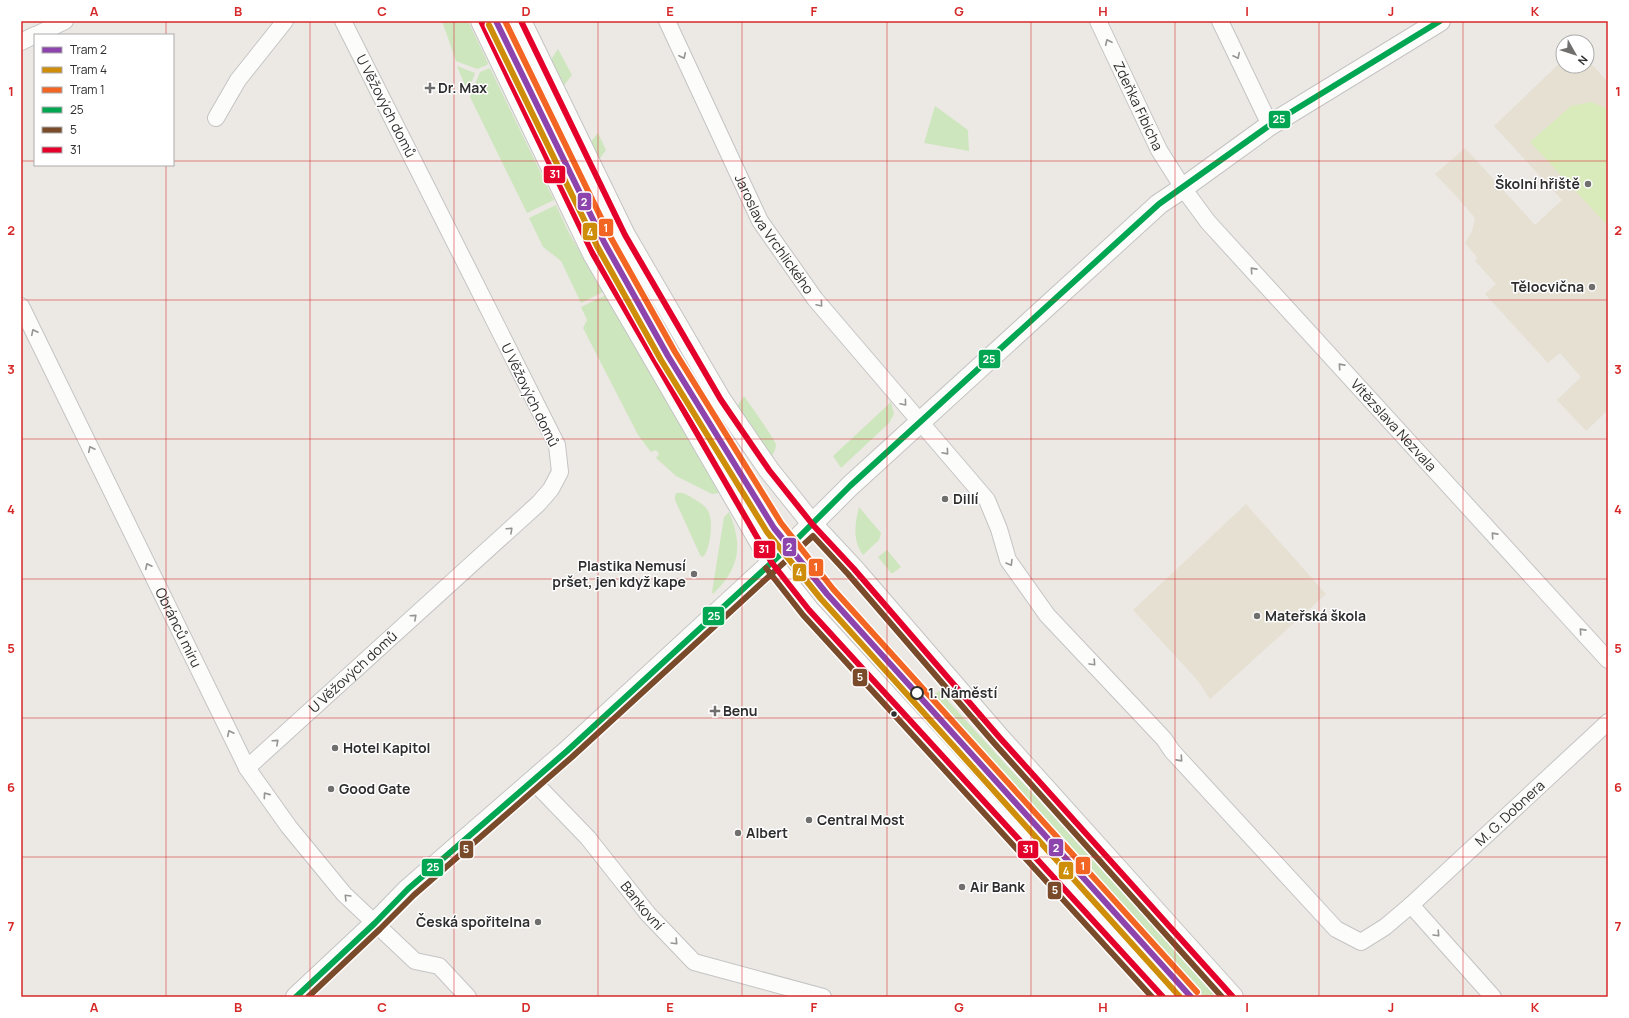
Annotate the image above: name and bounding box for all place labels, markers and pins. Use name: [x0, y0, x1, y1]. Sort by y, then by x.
place label: Dr. Max: [438, 78, 487, 97]
marker: Dr. Max: [425, 83, 435, 93]
place label: Školní hřiště: [1495, 174, 1580, 193]
marker: Školní hřiště: [1583, 179, 1593, 189]
place label: Tělocvična: [1511, 277, 1584, 296]
marker: Tělocvična: [1587, 282, 1597, 292]
place label: Dillí: [953, 489, 979, 508]
marker: Dillí: [940, 494, 950, 504]
place label: Plastika Nemusí pršet, jen když kape: [552, 556, 686, 591]
marker: Plastika Nemusí pršet, jen když kape: [689, 569, 699, 579]
place label: Mateřská škola: [1265, 606, 1366, 625]
marker: Mateřská škola: [1252, 611, 1262, 621]
place label: 1. Náměstí: [928, 683, 997, 702]
marker: 1. Náměstí: [910, 686, 924, 700]
place label: Benu: [723, 701, 758, 720]
marker: Benu: [710, 706, 720, 716]
unlabelled marker: [889, 709, 899, 719]
place label: Hotel Kapitol: [343, 738, 431, 757]
marker: Hotel Kapitol: [330, 743, 340, 753]
place label: Good Gate: [339, 779, 410, 798]
marker: Good Gate: [326, 784, 336, 794]
place label: Central Most: [817, 810, 905, 829]
marker: Central Most: [804, 815, 814, 825]
place label: Albert: [746, 823, 788, 842]
marker: Albert: [733, 828, 743, 838]
place label: Air Bank: [970, 877, 1025, 896]
marker: Air Bank: [957, 882, 967, 892]
place label: Česká spořitelna: [416, 912, 530, 931]
marker: Česká spořitelna: [533, 917, 543, 927]

